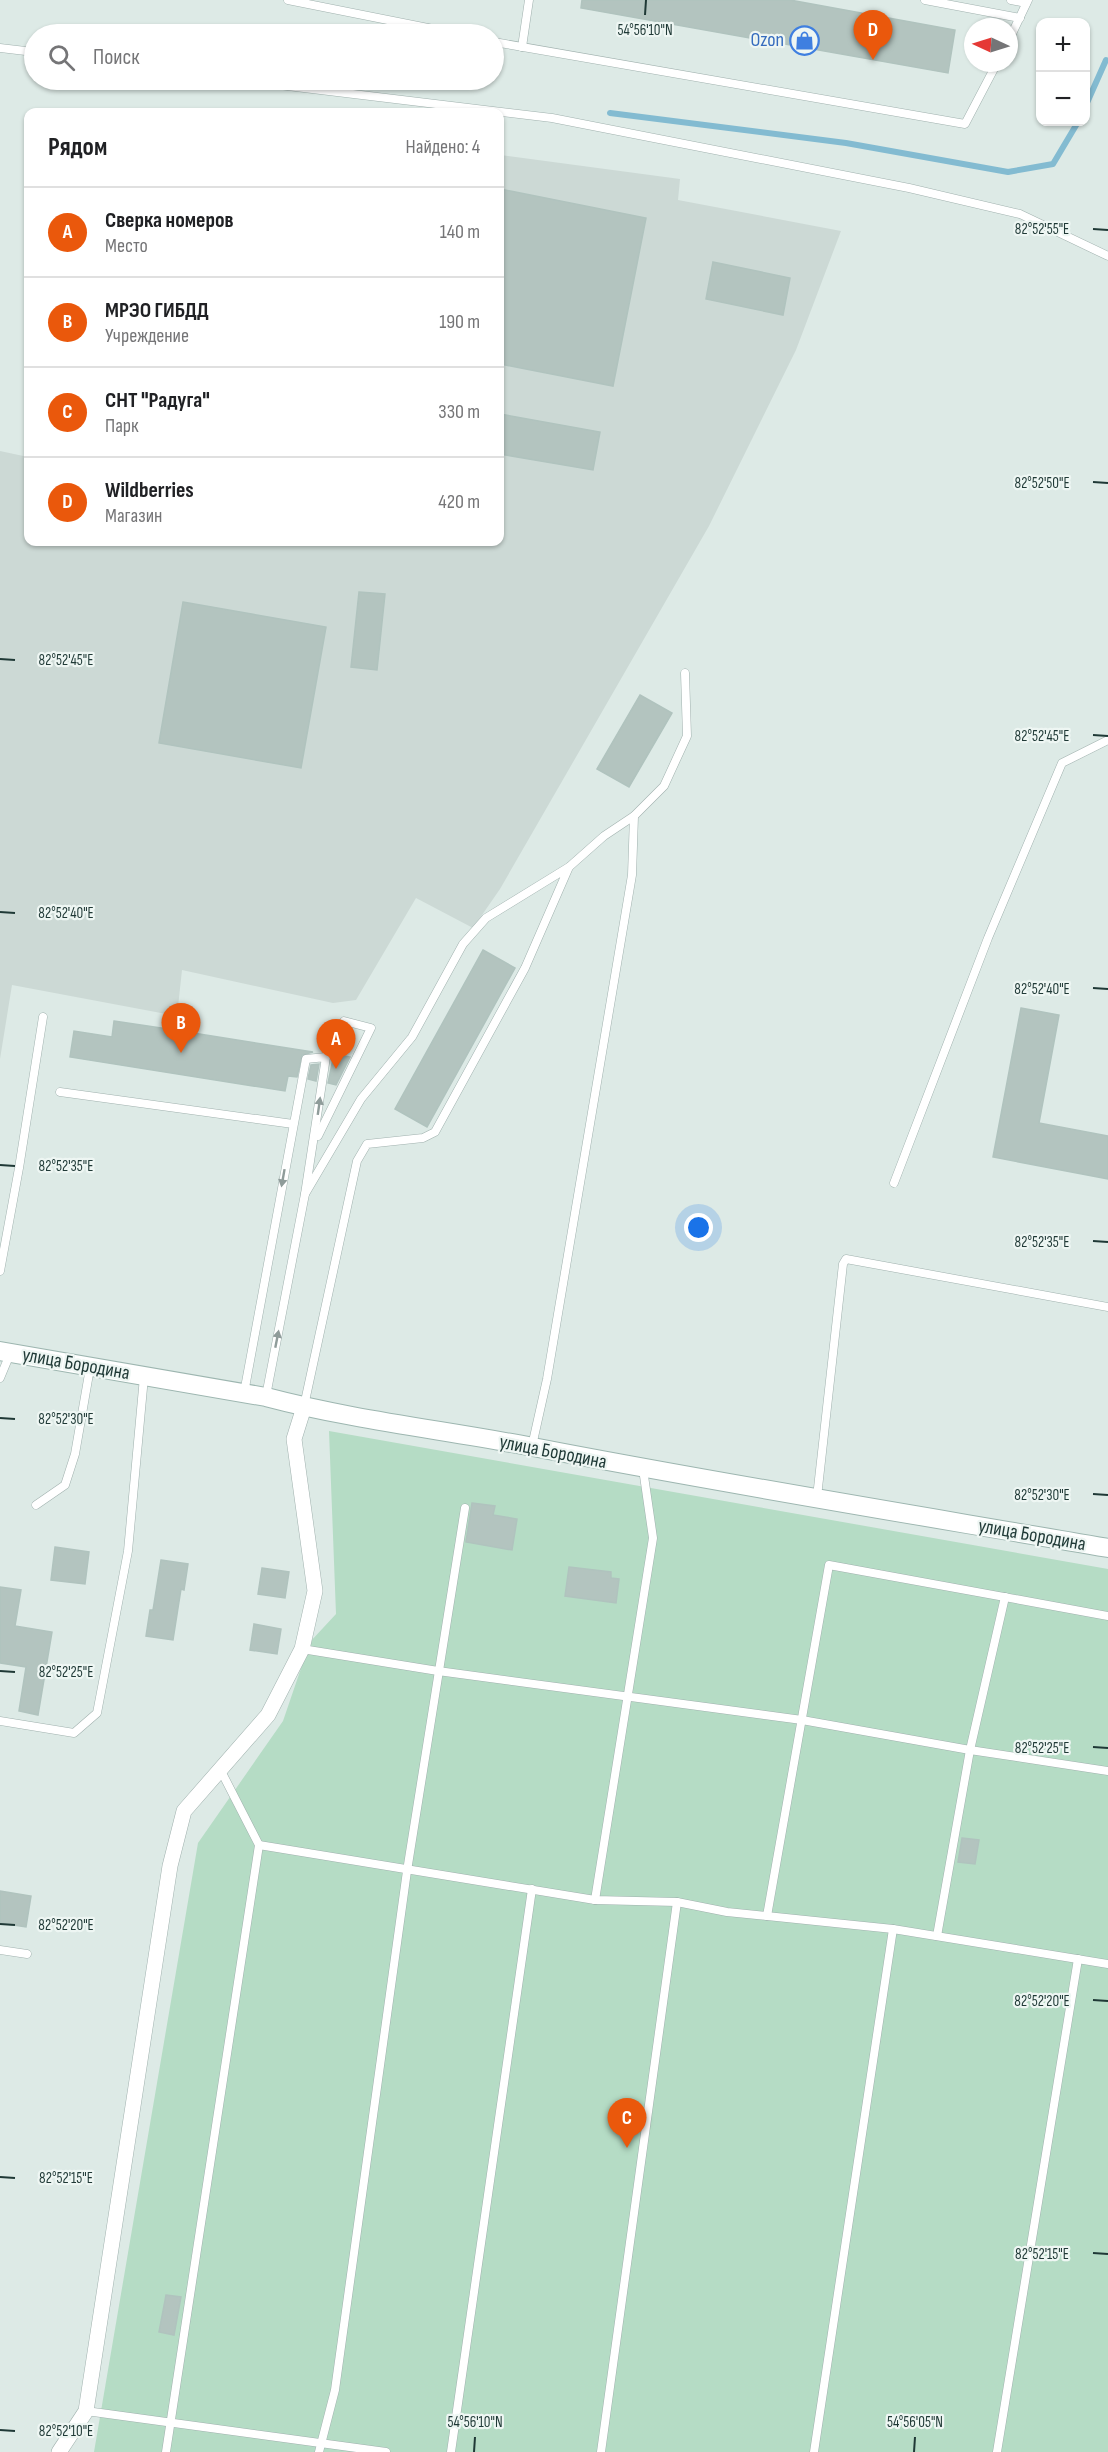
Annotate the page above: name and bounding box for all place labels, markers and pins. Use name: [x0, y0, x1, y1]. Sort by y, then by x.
pin: D: [854, 10, 892, 60]
shop icon: Ozon: [789, 24, 821, 56]
place label: Ozon: [750, 28, 784, 52]
pin: B: [162, 1004, 201, 1053]
pin: A: [316, 1020, 356, 1069]
pin: C: [608, 2098, 646, 2148]

